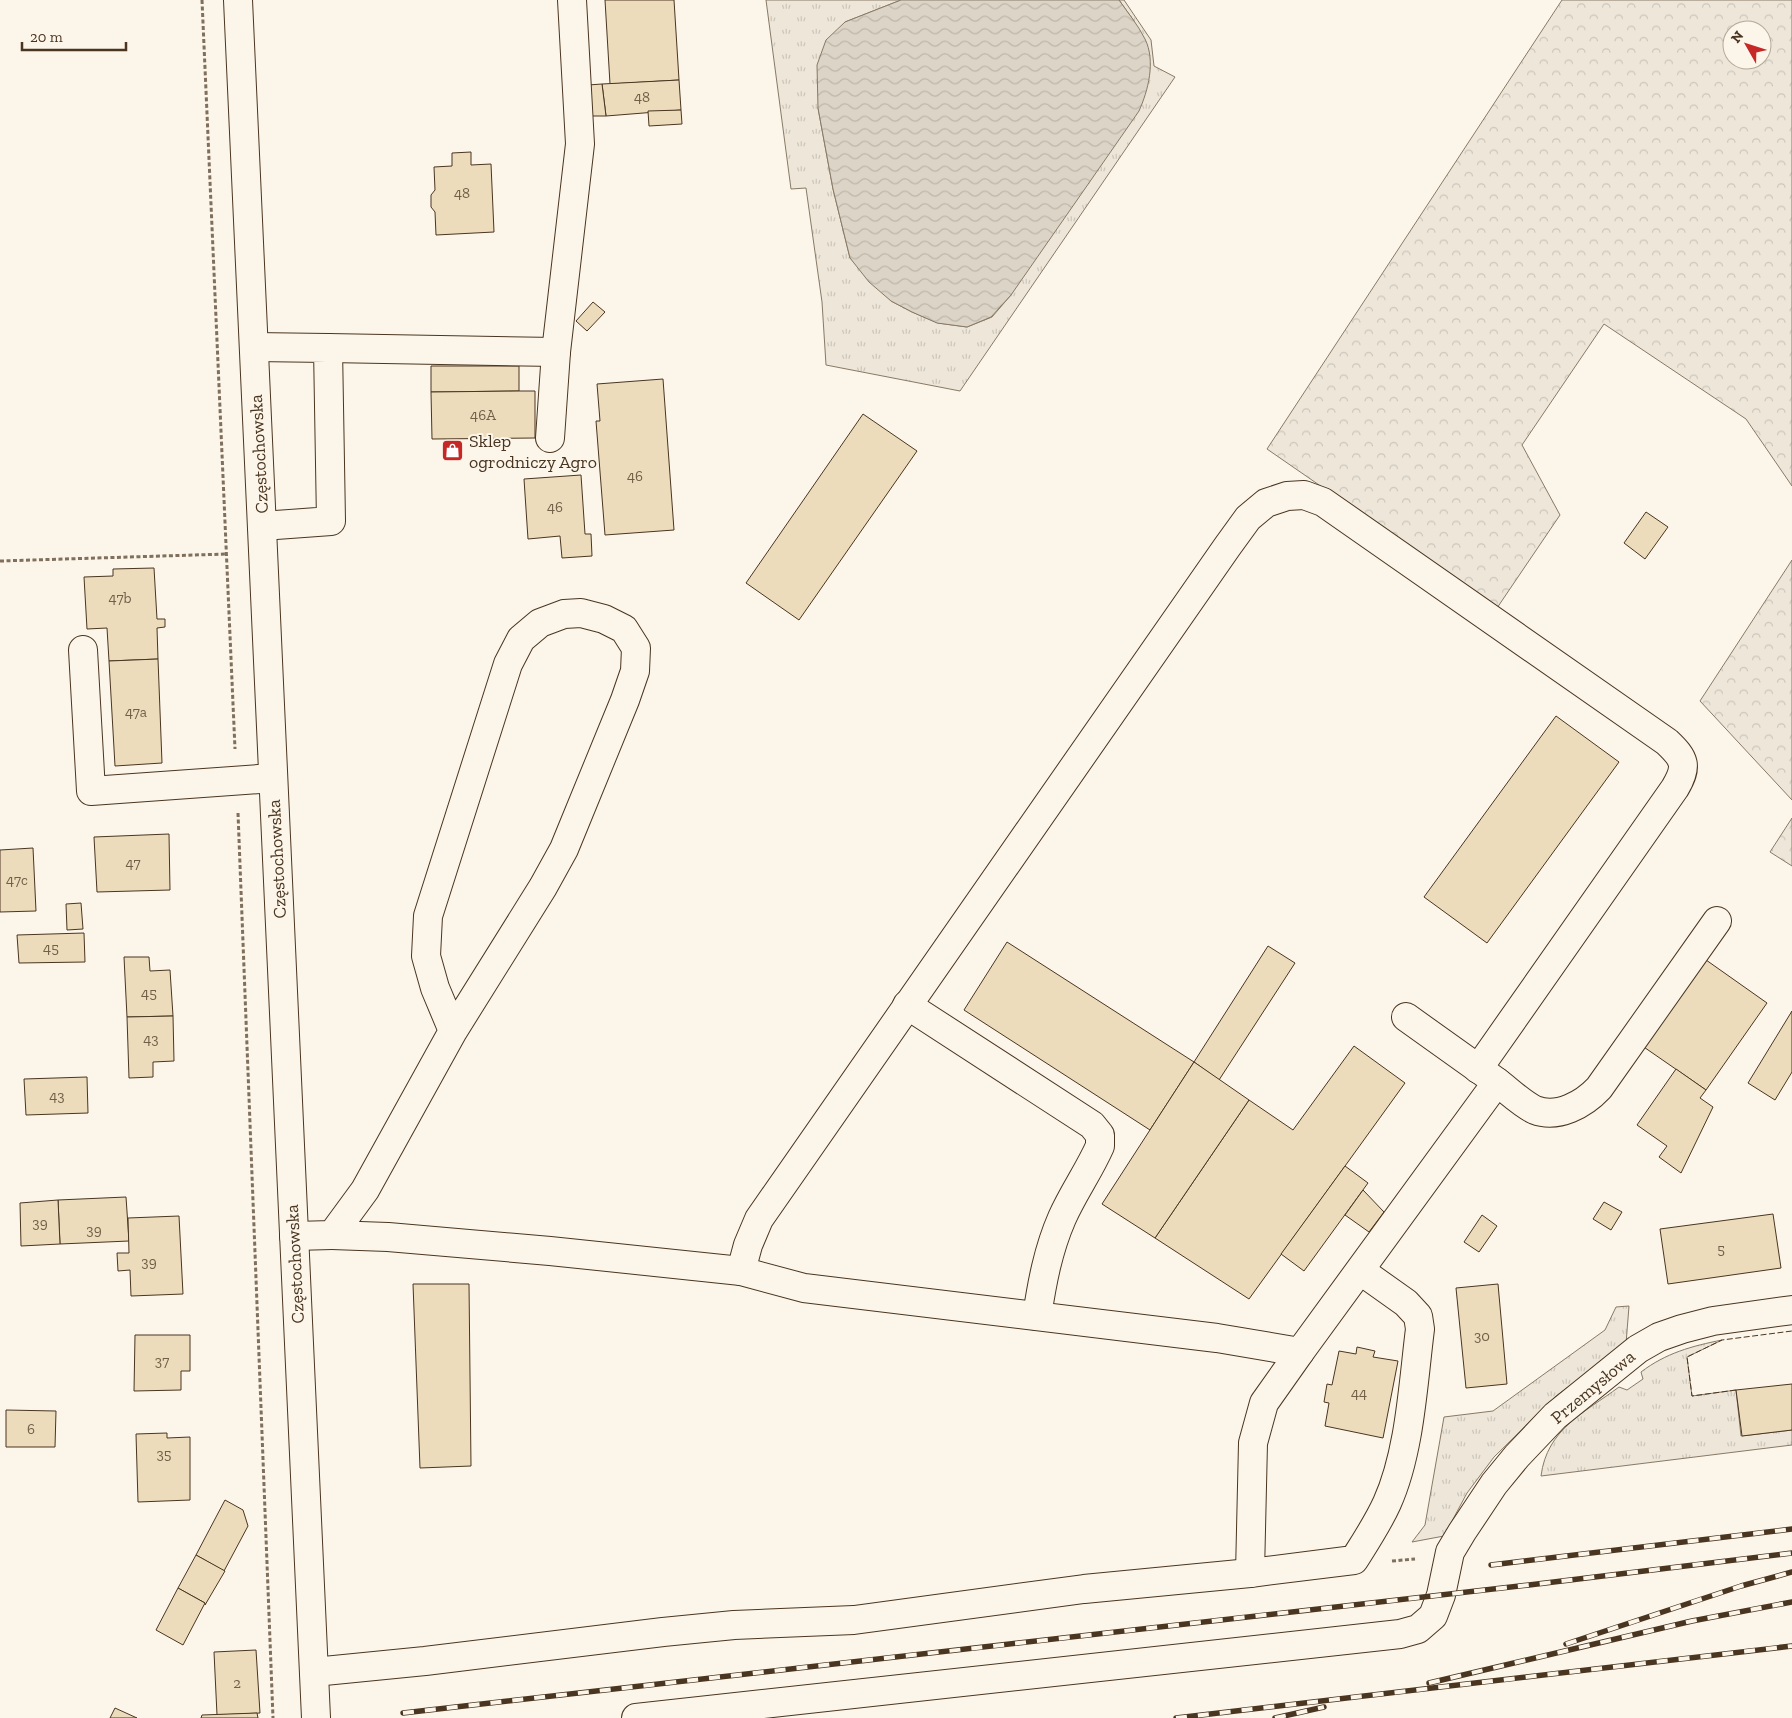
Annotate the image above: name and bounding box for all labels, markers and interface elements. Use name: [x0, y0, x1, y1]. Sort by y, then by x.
scale bar: [22, 20, 126, 52]
north arrow: [1722, 20, 1772, 70]
text: N: [1727, 27, 1747, 47]
text: 20 m: [30, 28, 63, 46]
house number: 48: [634, 88, 650, 106]
house number: 48: [454, 184, 470, 202]
street label: Częstochowska: [245, 394, 273, 514]
house number: 46A: [470, 406, 496, 424]
place label: Sklep ogrodniczy Agro: [469, 430, 597, 473]
shop icon: Sklep ogrodniczy Agro: [441, 439, 465, 463]
house number: 46: [627, 467, 643, 485]
house number: 46: [547, 498, 563, 516]
house number: 47b: [109, 589, 131, 607]
house number: 47a: [125, 703, 147, 721]
street label: Częstochowska: [263, 799, 291, 919]
house number: 47: [126, 854, 140, 872]
house number: 47c: [6, 871, 28, 889]
house number: 45: [43, 939, 59, 957]
house number: 45: [141, 984, 157, 1002]
house number: 43: [143, 1030, 159, 1048]
house number: 43: [49, 1087, 65, 1105]
street label: Częstochowska: [281, 1204, 309, 1324]
house number: 39: [32, 1214, 48, 1232]
house number: 39: [86, 1221, 102, 1239]
house number: 5: [1717, 1240, 1725, 1258]
house number: 39: [141, 1253, 157, 1271]
house number: 30: [1474, 1327, 1490, 1345]
street label: Przemysłowa: [1546, 1345, 1640, 1429]
house number: 37: [155, 1352, 169, 1370]
house number: 44: [1351, 1384, 1367, 1402]
house number: 6: [27, 1420, 35, 1438]
house number: 35: [156, 1445, 172, 1463]
house number: 2: [233, 1674, 241, 1692]

